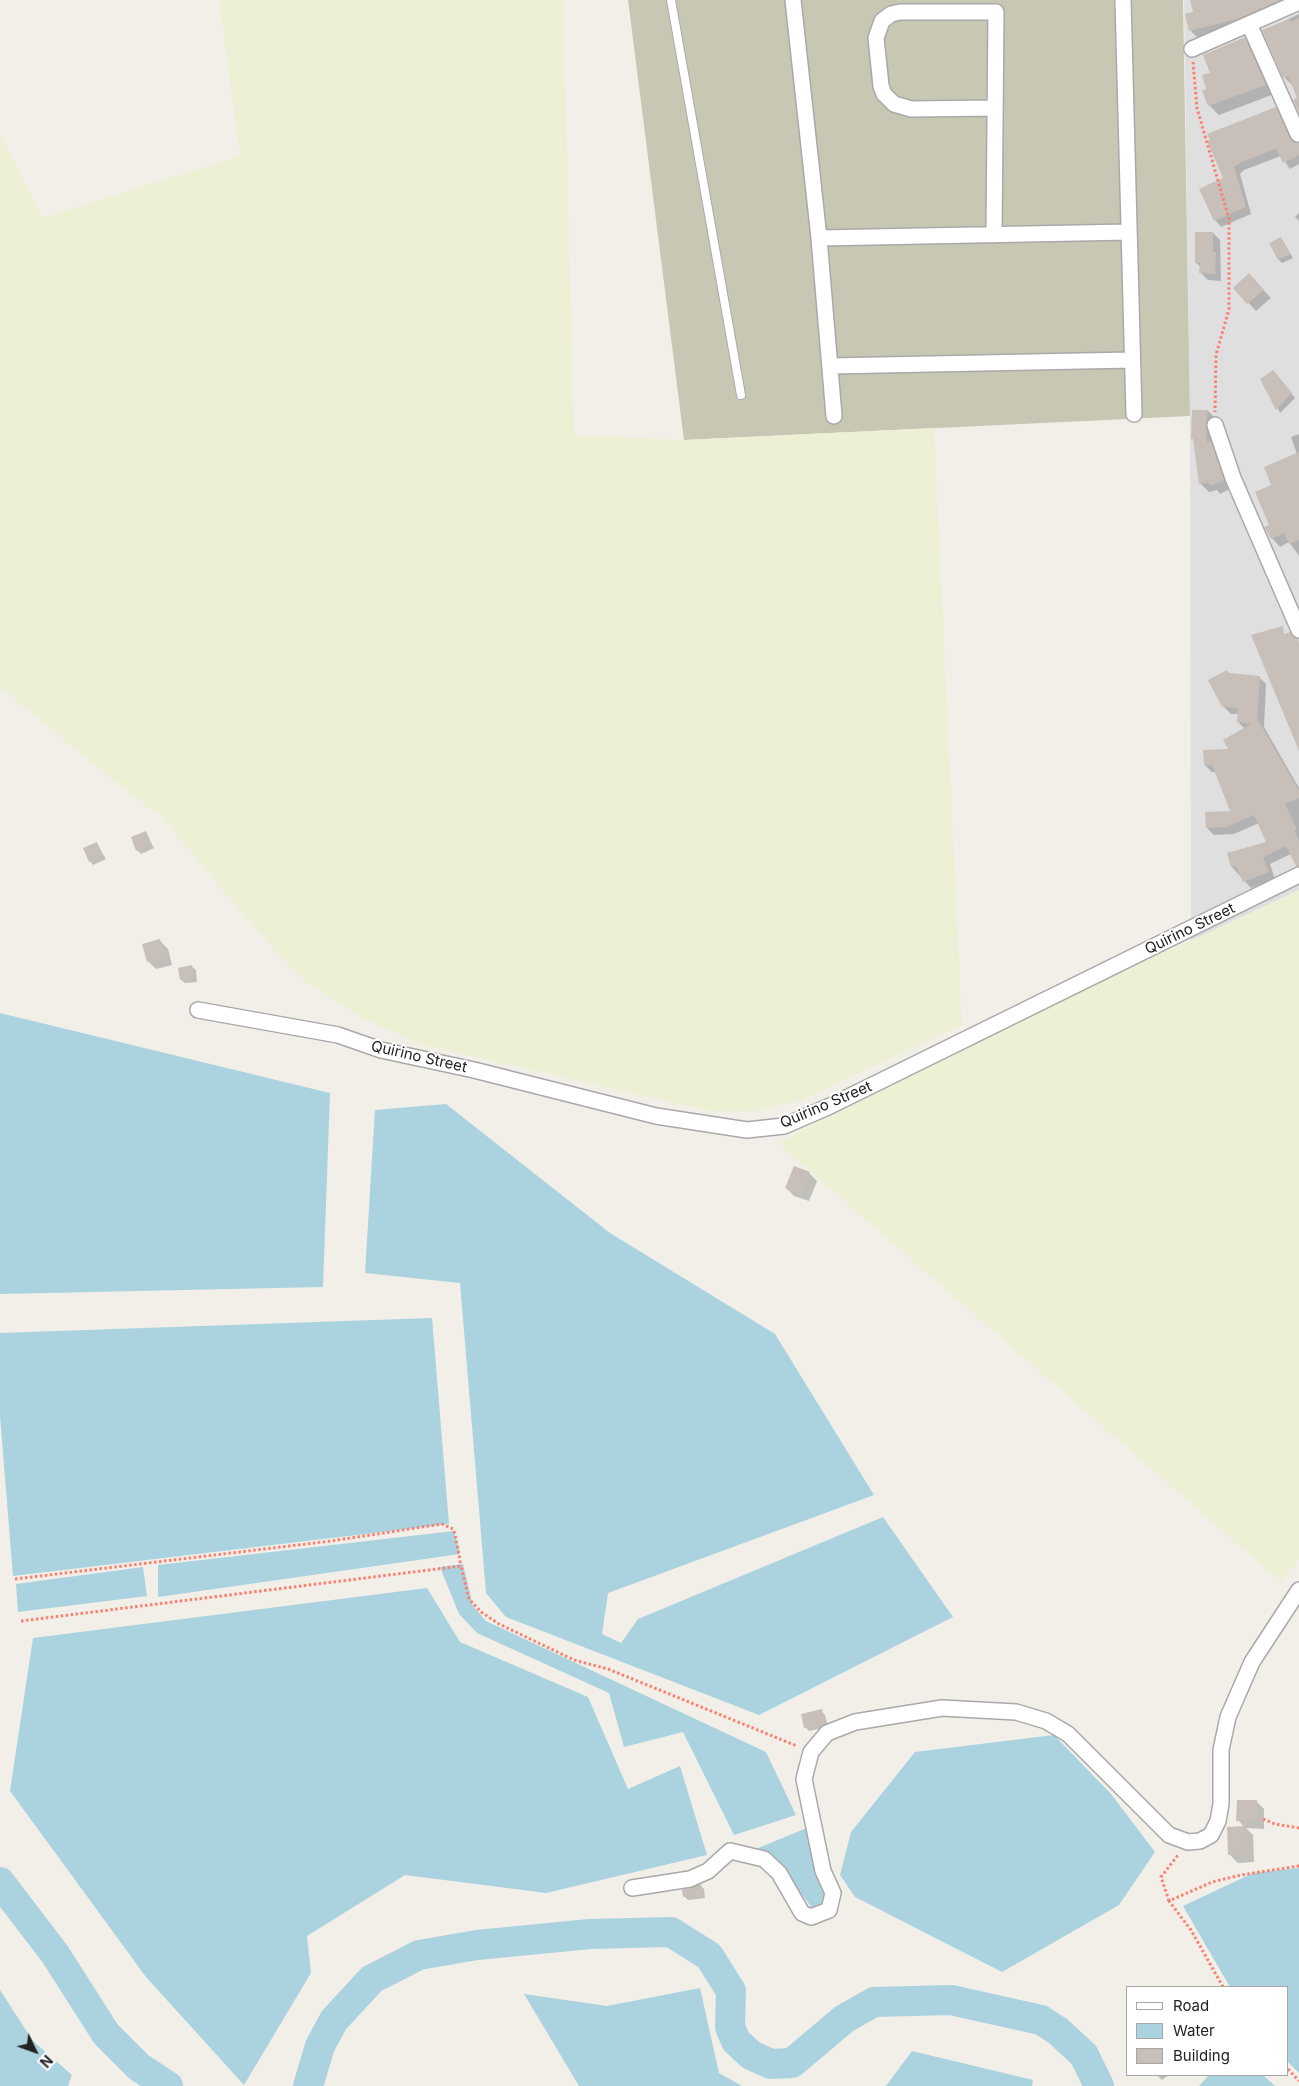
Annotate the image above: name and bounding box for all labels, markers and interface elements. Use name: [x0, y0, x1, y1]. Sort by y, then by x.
street label: Quirino Street: [1142, 899, 1238, 959]
street label: Quirino Street: [369, 1037, 469, 1077]
street label: Quirino Street: [777, 1078, 875, 1132]
legend: [1126, 1986, 1289, 2076]
text: Road: [1173, 1996, 1209, 2015]
text: Water: [1173, 2021, 1215, 2040]
north arrow: [10, 2026, 60, 2076]
text: Building: [1173, 2046, 1230, 2065]
text: N: [37, 2052, 56, 2071]

